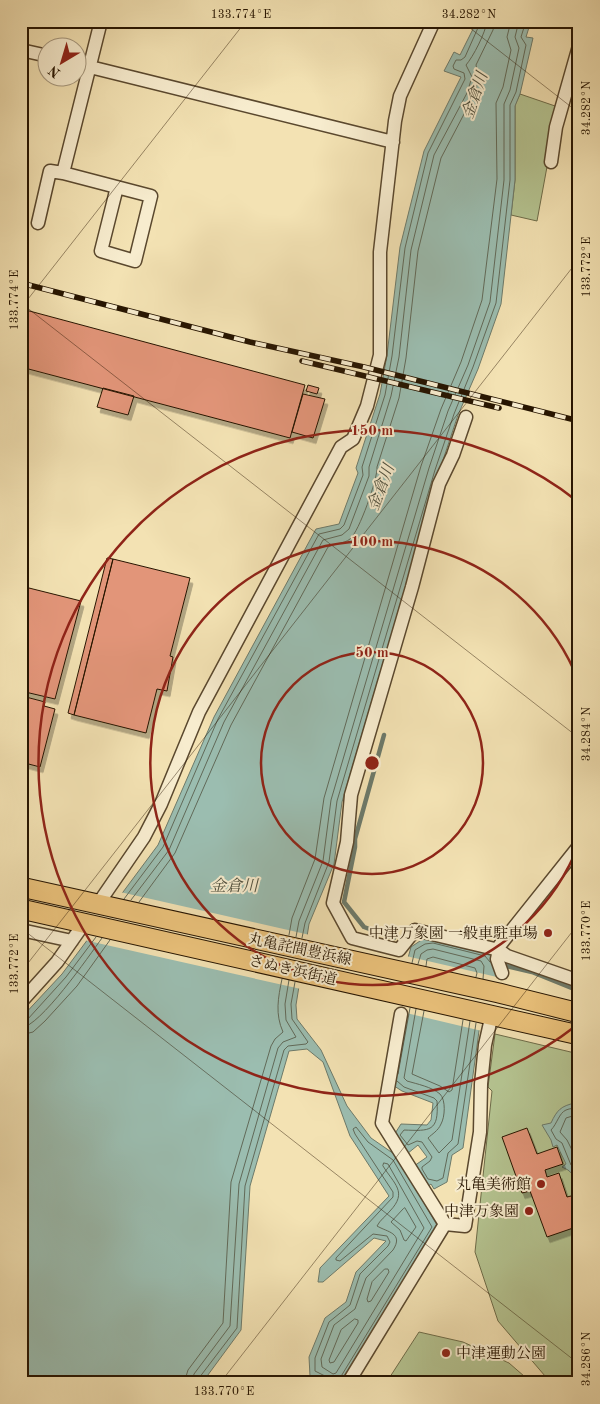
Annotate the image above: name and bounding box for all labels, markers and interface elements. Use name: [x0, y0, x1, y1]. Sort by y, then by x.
text: 133.774°E: [211, 9, 271, 21]
text: 34.282°N: [442, 9, 496, 21]
north arrow: [38, 38, 88, 88]
text: N: [46, 62, 63, 80]
water label: 金倉川: [459, 68, 492, 121]
text: 34.282°N: [581, 81, 593, 135]
text: 133.772°E: [581, 237, 593, 297]
text: 133.774°E: [9, 270, 21, 330]
text: 150 m: [351, 424, 393, 439]
water label: 金倉川: [364, 460, 399, 513]
text: 100 m: [351, 535, 393, 550]
text: 50 m: [355, 646, 389, 661]
text: 34.284°N: [581, 707, 593, 761]
centre of rings: [363, 754, 381, 772]
water label: 金倉川: [210, 877, 260, 895]
text: 133.770°E: [581, 901, 593, 961]
place label: 中津万象園 一般車駐車場: [369, 925, 538, 942]
marker: 中津万象園 一般車駐車場: [542, 927, 554, 939]
street label: 丸亀詫間豊浜線: [247, 930, 353, 969]
text: 133.772°E: [9, 934, 21, 994]
street label: さぬき浜街道: [247, 952, 339, 989]
place label: 丸亀美術館: [456, 1176, 531, 1193]
marker: 丸亀美術館: [535, 1178, 547, 1190]
place label: 中津万象園: [444, 1203, 519, 1220]
marker: 中津万象園: [523, 1205, 535, 1217]
text: 34.286°N: [581, 1332, 593, 1386]
place label: 中津運動公園: [456, 1345, 546, 1362]
marker: 中津運動公園: [440, 1347, 452, 1359]
text: 133.770°E: [194, 1386, 254, 1398]

